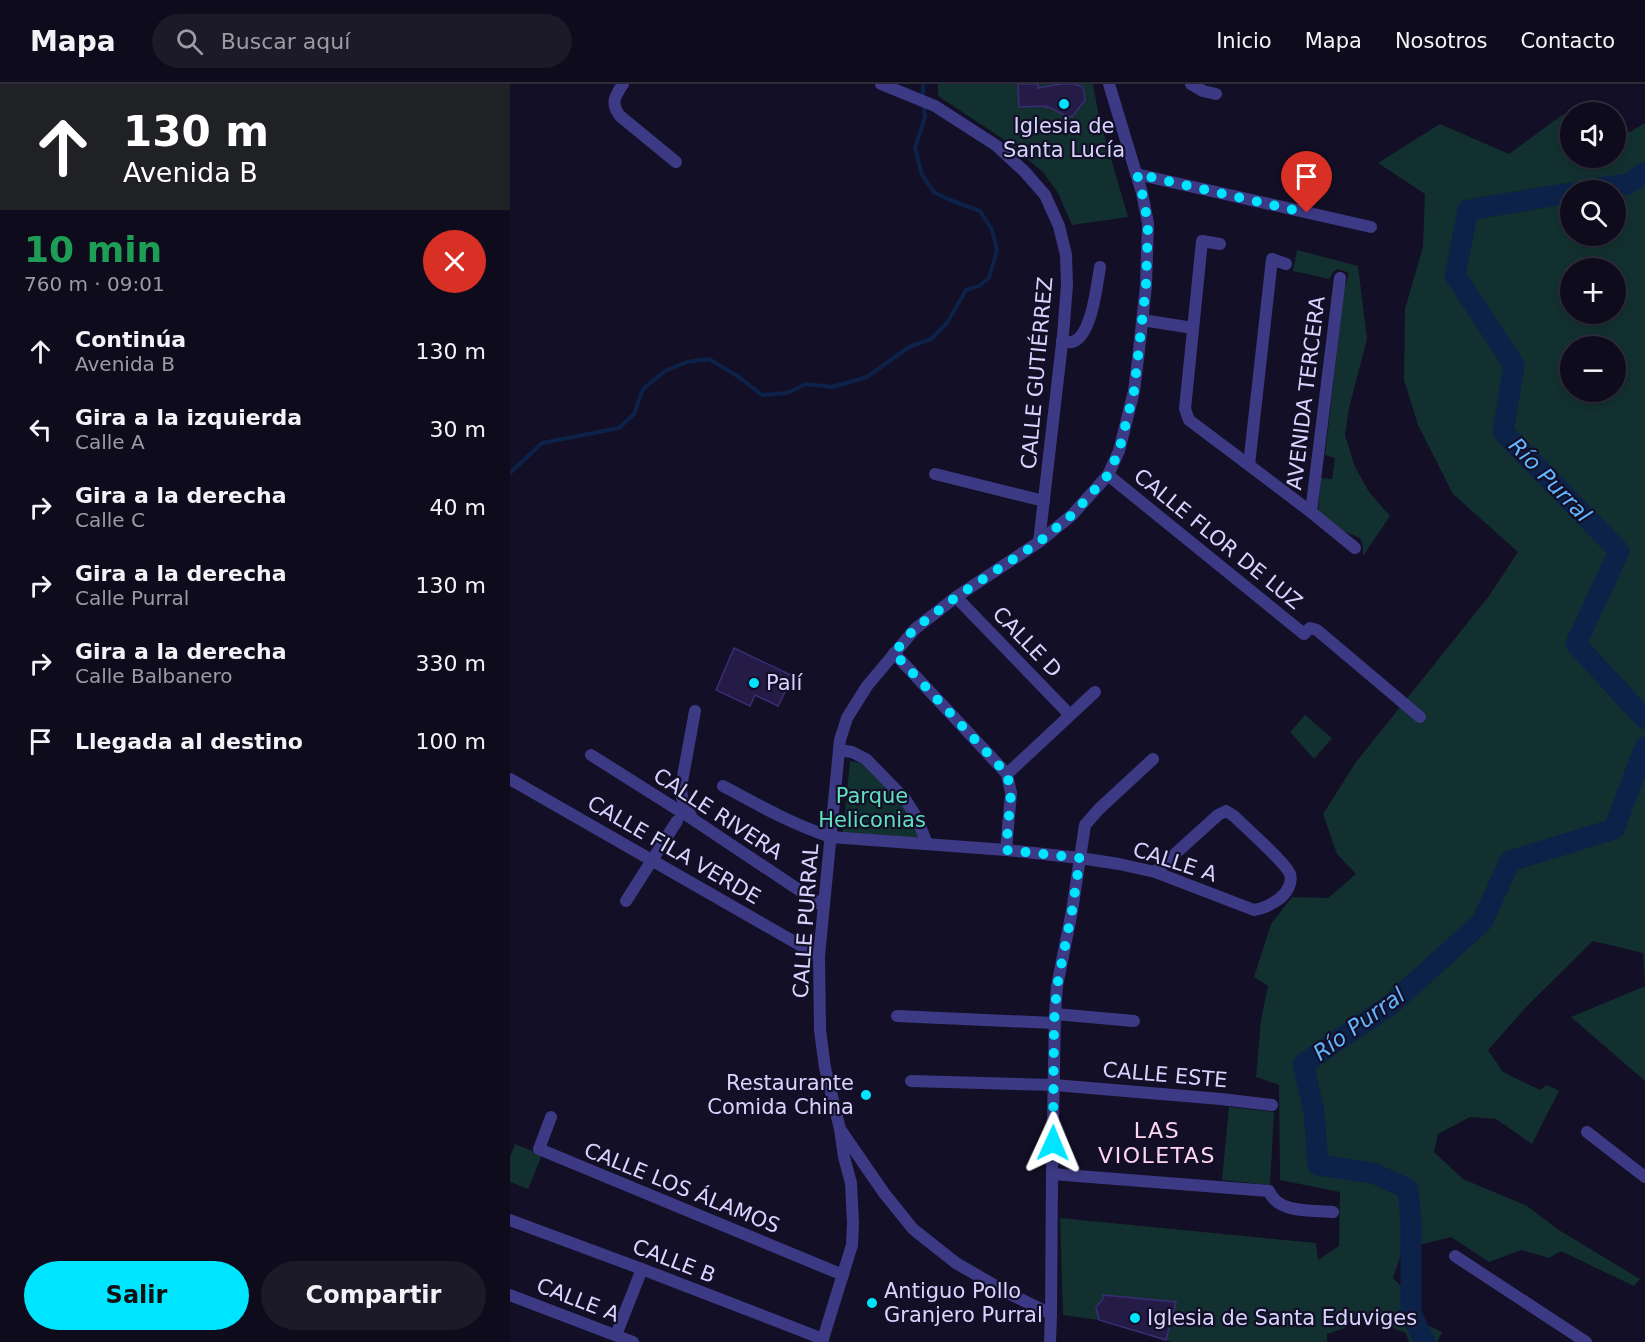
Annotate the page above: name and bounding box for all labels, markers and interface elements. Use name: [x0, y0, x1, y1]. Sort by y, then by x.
search box: [152, 14, 572, 68]
text: Mapa: [30, 25, 116, 58]
icon: search: [173, 25, 206, 58]
text: Buscar aquí: [221, 29, 350, 54]
text: Inicio: [1216, 29, 1272, 53]
text: Mapa: [1305, 29, 1362, 53]
text: Nosotros: [1395, 29, 1487, 53]
text: Contacto: [1520, 29, 1615, 53]
marker: Iglesia de Santa Lucía: [1057, 97, 1071, 111]
map controls: [1560, 102, 1626, 402]
button: sound: [1560, 102, 1626, 168]
text: 130 m: [123, 107, 269, 156]
icon: ahead: [24, 108, 102, 186]
place label: Iglesia de Santa Lucía: [1003, 114, 1125, 162]
pin: [1281, 151, 1332, 213]
text: Avenida B: [123, 157, 258, 188]
icon: arrive: [1290, 160, 1323, 193]
button: search: [1560, 180, 1626, 246]
text: 10 min: [24, 229, 162, 270]
button: close: [423, 230, 486, 293]
button: +: [1560, 258, 1626, 324]
text: 760 m · 09:01: [24, 272, 165, 296]
street label: CALLE GUTIÉRREZ: [1016, 276, 1057, 470]
street label: AVENIDA TERCERA: [1282, 294, 1330, 491]
text: Continúa: [75, 327, 186, 352]
icon: ahead: [24, 335, 57, 368]
button: −: [1560, 336, 1626, 402]
text: 130 m: [416, 339, 486, 364]
text: Avenida B: [75, 352, 175, 376]
text: Gira a la izquierda: [75, 405, 302, 430]
icon: left: [24, 413, 57, 446]
text: 30 m: [430, 417, 486, 442]
text: Calle A: [75, 430, 145, 454]
water label: Río Purral: [1504, 433, 1596, 527]
street label: CALLE FLOR DE LUZ: [1129, 464, 1307, 614]
text: Gira a la derecha: [75, 483, 287, 508]
icon: right: [24, 491, 57, 524]
text: 40 m: [430, 495, 486, 520]
text: Calle C: [75, 508, 145, 532]
text: Gira a la derecha: [75, 561, 287, 586]
icon: right: [24, 569, 57, 602]
text: 130 m: [416, 573, 486, 598]
text: Calle Purral: [75, 586, 189, 610]
street label: CALLE D: [988, 602, 1066, 682]
text: Gira a la derecha: [75, 639, 287, 664]
icon: right: [24, 647, 57, 680]
text: 330 m: [416, 651, 486, 676]
text: Calle Balbanero: [75, 664, 232, 688]
place label: Palí: [766, 671, 803, 695]
marker: Palí: [747, 676, 761, 690]
icon: arrive: [24, 725, 57, 758]
text: Llegada al destino: [75, 729, 303, 754]
text: 100 m: [416, 729, 486, 754]
street label: CALLE RIVERA: [649, 763, 788, 865]
park label: Parque Heliconias: [818, 784, 926, 832]
street label: CALLE FILA VERDE: [583, 791, 765, 909]
street label: CALLE A: [1130, 837, 1221, 887]
street label: CALLE PURRAL: [789, 843, 823, 999]
water label: Río Purral: [1308, 983, 1410, 1065]
street label: CALLE ESTE: [1102, 1058, 1228, 1092]
place label: Restaurante Comida China: [707, 1071, 854, 1119]
marker: Restaurante Comida China: [859, 1088, 873, 1102]
position arrow: [1021, 1111, 1085, 1175]
district label: LAS VIOLETAS: [1098, 1118, 1216, 1168]
street label: CALLE LOS ÁLAMOS: [581, 1137, 784, 1238]
street label: CALLE B: [629, 1234, 719, 1288]
button: Salir: [24, 1261, 249, 1330]
button: Compartir: [261, 1261, 486, 1330]
street label: CALLE A: [533, 1273, 623, 1327]
place label: Antiguo Pollo Granjero Purral: [884, 1279, 1043, 1327]
marker: Antiguo Pollo Granjero Purral: [865, 1296, 879, 1310]
place label: Iglesia de Santa Eduviges: [1147, 1306, 1417, 1330]
marker: Iglesia de Santa Eduviges: [1128, 1311, 1142, 1325]

